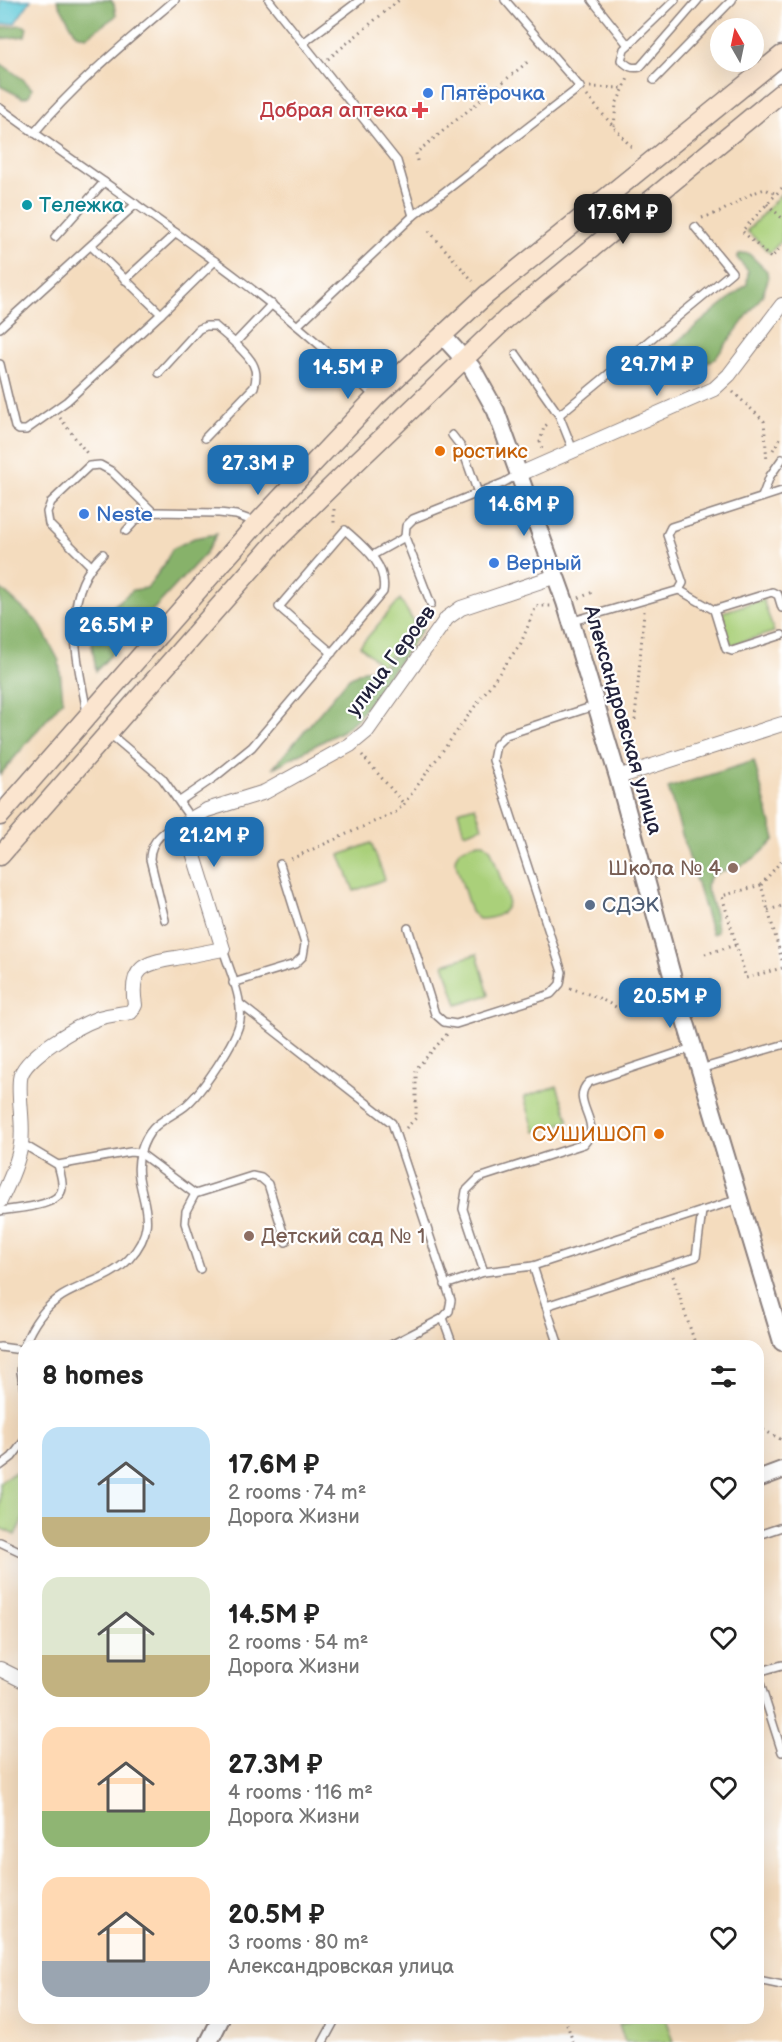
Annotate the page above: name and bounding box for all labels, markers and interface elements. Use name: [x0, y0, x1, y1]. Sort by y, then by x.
north arrow: [710, 18, 764, 72]
map controls: [710, 18, 764, 72]
place label: Пятёрочка: [440, 81, 546, 106]
marker: Пятёрочка: [421, 86, 435, 100]
place label: Добрая аптека: [260, 98, 409, 123]
marker: Добрая аптека: [413, 103, 427, 117]
place label: Тележка: [39, 193, 125, 218]
pin: 17.6M ₽: [568, 194, 678, 245]
marker: Тележка: [20, 198, 34, 212]
text: 17.6M ₽: [588, 201, 658, 225]
pin: 29.7M ₽: [602, 346, 712, 397]
pin: 14.5M ₽: [293, 349, 403, 400]
text: 29.7M ₽: [620, 353, 694, 377]
text: 14.5M ₽: [313, 356, 383, 380]
place label: ростикс: [452, 439, 528, 464]
marker: ростикс: [433, 444, 447, 458]
pin: 27.3M ₽: [203, 445, 313, 496]
text: 27.3M ₽: [222, 452, 294, 476]
pin: 14.6M ₽: [469, 486, 579, 537]
text: 14.6M ₽: [489, 493, 560, 517]
place label: Neste: [96, 502, 153, 527]
marker: Neste: [77, 507, 91, 521]
place label: Верный: [506, 551, 582, 576]
marker: Верный: [487, 556, 501, 570]
street label: улица Героев: [341, 601, 441, 721]
street label: Александровская улица: [578, 602, 668, 838]
pin: 26.5M ₽: [61, 607, 171, 658]
text: 26.5M ₽: [79, 614, 153, 638]
pin: 21.2M ₽: [159, 817, 269, 868]
text: 21.2M ₽: [179, 824, 249, 848]
place label: Школа № 4: [608, 856, 721, 881]
marker: Школа № 4: [726, 861, 740, 875]
place label: СДЭК: [602, 893, 659, 918]
marker: СДЭК: [583, 898, 597, 912]
pin: 20.5M ₽: [615, 978, 725, 1029]
text: 20.5M ₽: [633, 985, 707, 1009]
place label: СУШИШОП: [532, 1122, 647, 1147]
marker: СУШИШОП: [652, 1127, 666, 1141]
place label: Детский сад № 1: [261, 1224, 425, 1249]
marker: Детский сад № 1: [242, 1229, 256, 1243]
icon: filters: [707, 1360, 740, 1393]
text: 8 homes: [42, 1361, 144, 1392]
text: 17.6M ₽: [228, 1450, 319, 1481]
icon: home: [90, 1451, 162, 1523]
icon: heart: [707, 1471, 740, 1504]
text: 2 rooms · 74 m²: [228, 1481, 366, 1505]
text: Дорога Жизни: [228, 1505, 360, 1529]
text: 14.5M ₽: [228, 1600, 320, 1631]
icon: home: [90, 1601, 162, 1673]
icon: heart: [707, 1621, 740, 1654]
text: 2 rooms · 54 m²: [228, 1631, 368, 1655]
text: Дорога Жизни: [228, 1655, 360, 1679]
text: 27.3M ₽: [228, 1750, 323, 1781]
icon: home: [90, 1751, 162, 1823]
icon: heart: [707, 1771, 740, 1804]
text: 4 rooms · 116 m²: [228, 1781, 373, 1805]
text: Дорога Жизни: [228, 1805, 360, 1829]
text: 20.5M ₽: [228, 1900, 325, 1931]
icon: home: [90, 1901, 162, 1973]
icon: heart: [707, 1921, 740, 1954]
text: 3 rooms · 80 m²: [228, 1931, 369, 1955]
text: Александровская улица: [228, 1955, 454, 1979]

